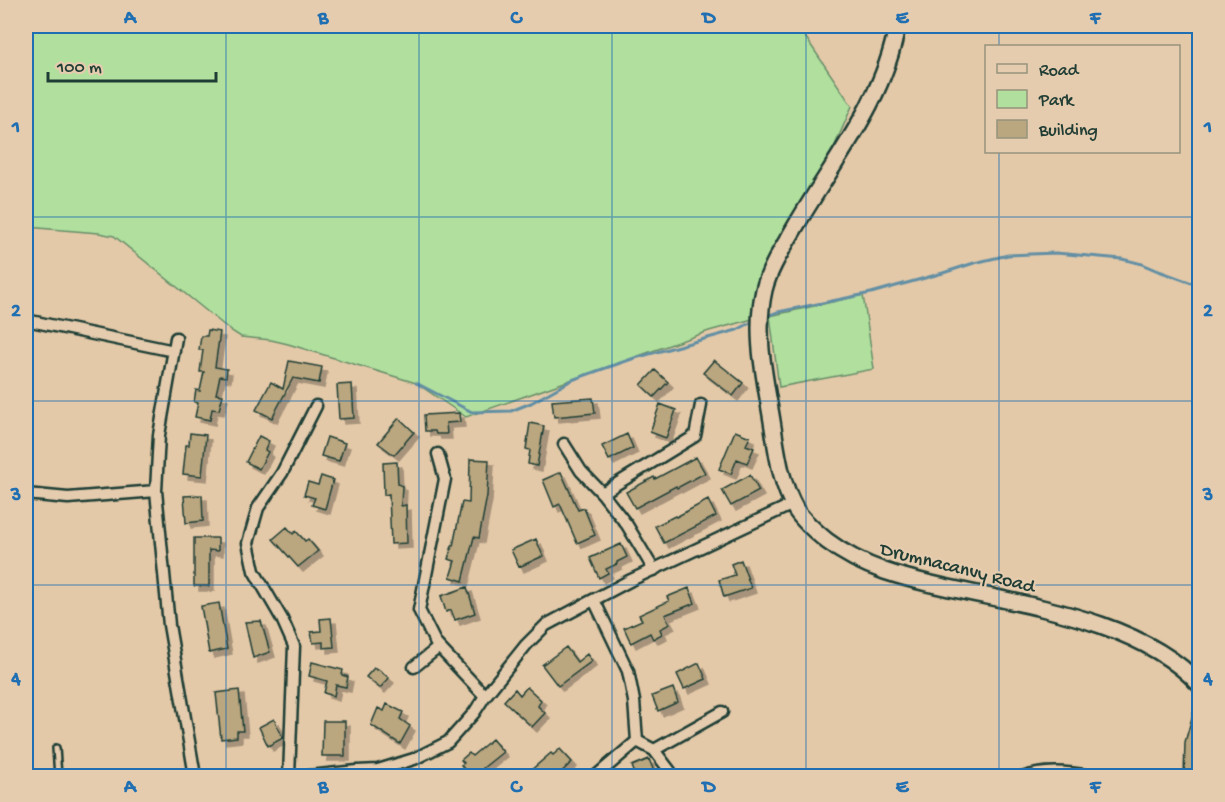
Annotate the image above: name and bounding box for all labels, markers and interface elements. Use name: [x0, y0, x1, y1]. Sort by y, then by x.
text: A: [123, 8, 138, 31]
text: B: [317, 8, 329, 31]
text: C: [510, 8, 524, 31]
text: D: [700, 8, 716, 31]
text: E: [896, 8, 910, 31]
text: F: [1089, 8, 1102, 31]
scale bar: [48, 45, 216, 83]
legend: [985, 45, 1180, 153]
text: 100 m: [56, 58, 102, 79]
text: Road: [1039, 61, 1080, 82]
text: Park: [1038, 91, 1075, 112]
text: 1: [11, 117, 20, 140]
text: 1: [1203, 117, 1212, 140]
text: Building: [1038, 121, 1098, 142]
text: 2: [11, 301, 21, 324]
text: 2: [1203, 301, 1213, 324]
text: 3: [10, 485, 21, 508]
text: 3: [1202, 485, 1213, 508]
street label: Drumnacanvy Road: [875, 539, 1039, 600]
text: 4: [10, 669, 21, 692]
text: 4: [1202, 669, 1213, 692]
text: A: [123, 777, 138, 800]
text: B: [317, 777, 329, 800]
text: C: [510, 777, 524, 800]
text: D: [700, 777, 716, 800]
text: E: [896, 777, 910, 800]
text: F: [1089, 777, 1102, 800]

